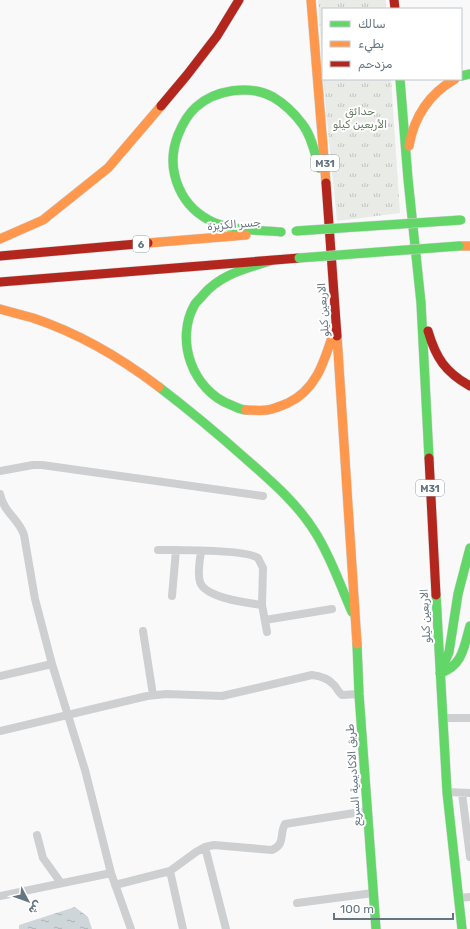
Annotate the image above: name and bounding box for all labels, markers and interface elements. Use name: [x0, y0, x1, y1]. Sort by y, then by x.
legend: [322, 8, 462, 80]
text: سالك: [358, 17, 386, 31]
text: بطيء: [358, 37, 384, 53]
text: مزدحم: [358, 57, 393, 72]
park label: حدائق الأربعين كيلو: [333, 105, 387, 132]
road number: M31: [311, 155, 339, 171]
street label: جسر الكزيزة: [207, 216, 262, 233]
road number: 6: [133, 236, 149, 252]
street label: الاربعين كيلو: [315, 282, 333, 338]
road number: M31: [416, 480, 444, 496]
street label: الاربعين كيلو: [418, 588, 434, 643]
street label: طريق الاكاديمية السريع: [343, 723, 366, 826]
north arrow: [8, 881, 48, 921]
scale bar: [334, 895, 453, 921]
text: ش: [26, 898, 45, 917]
text: 100 m: [340, 902, 374, 916]

